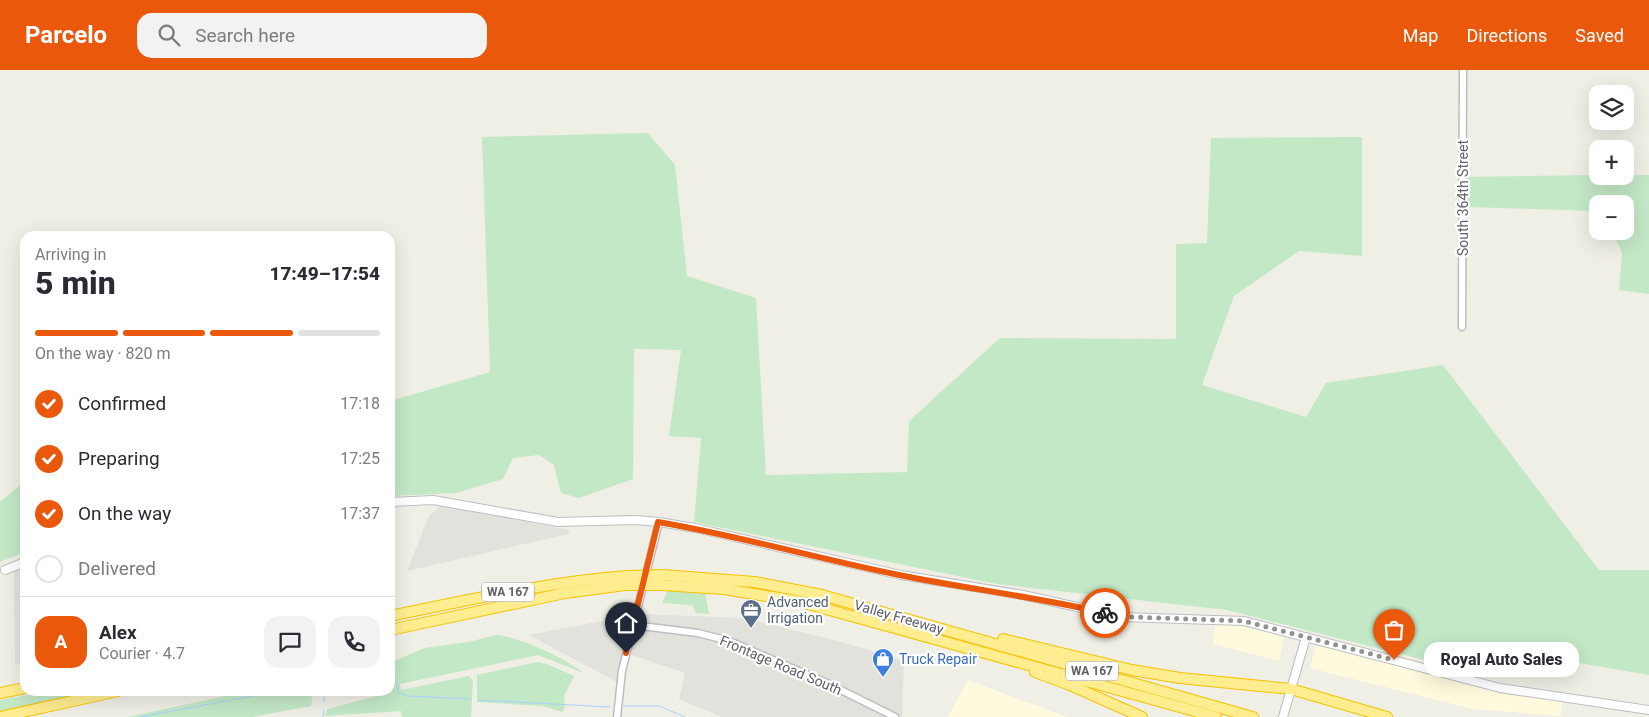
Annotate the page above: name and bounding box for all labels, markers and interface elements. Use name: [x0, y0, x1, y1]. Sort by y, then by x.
search box: [137, 13, 487, 58]
text: Parcelo: [25, 21, 107, 49]
icon: search: [155, 21, 183, 49]
text: Search here: [195, 24, 295, 47]
text: Map: [1403, 25, 1438, 46]
text: Directions: [1466, 25, 1547, 46]
text: Saved: [1575, 25, 1624, 46]
map controls: [1589, 85, 1634, 240]
button: layers: [1589, 85, 1634, 130]
street label: South 364th Street: [1455, 140, 1471, 256]
button: +: [1589, 140, 1634, 185]
button: −: [1589, 195, 1634, 240]
text: Arriving in: [35, 245, 106, 264]
text: 17:49–17:54: [269, 262, 380, 285]
text: 5 min: [35, 264, 116, 302]
text: On the way · 820 m: [35, 344, 171, 363]
icon: check: [35, 390, 63, 418]
text: Confirmed: [78, 392, 166, 415]
text: 17:18: [340, 394, 380, 413]
icon: check: [35, 445, 63, 473]
text: Preparing: [78, 447, 160, 470]
text: 17:25: [340, 449, 380, 468]
icon: check: [35, 500, 63, 528]
text: On the way: [78, 502, 171, 525]
text: 17:37: [340, 504, 380, 523]
text: Delivered: [78, 557, 156, 580]
road number: WA 167: [482, 582, 534, 602]
courier: [1080, 588, 1130, 638]
place label: Advanced Irrigation: [767, 594, 829, 626]
street label: Valley Freeway: [853, 597, 946, 637]
office icon: Advanced Irrigation: [739, 598, 763, 629]
icon: bike: [1091, 599, 1119, 627]
pin: [605, 602, 647, 653]
icon: home: [612, 609, 640, 637]
pin: [1373, 609, 1415, 660]
button: chat: [264, 616, 316, 668]
button: phone: [328, 616, 380, 668]
icon: bag: [1380, 616, 1408, 644]
text: Alex: [99, 621, 137, 644]
text: A: [55, 630, 67, 653]
street label: Frontage Road South: [718, 632, 844, 698]
callout: Royal Auto Sales: [1424, 642, 1579, 678]
text: Courier · 4.7: [99, 644, 185, 663]
shop icon: Truck Repair: [871, 647, 895, 678]
text: Royal Auto Sales: [1441, 650, 1562, 669]
place label: Truck Repair: [899, 651, 977, 667]
road number: WA 167: [1066, 662, 1118, 680]

